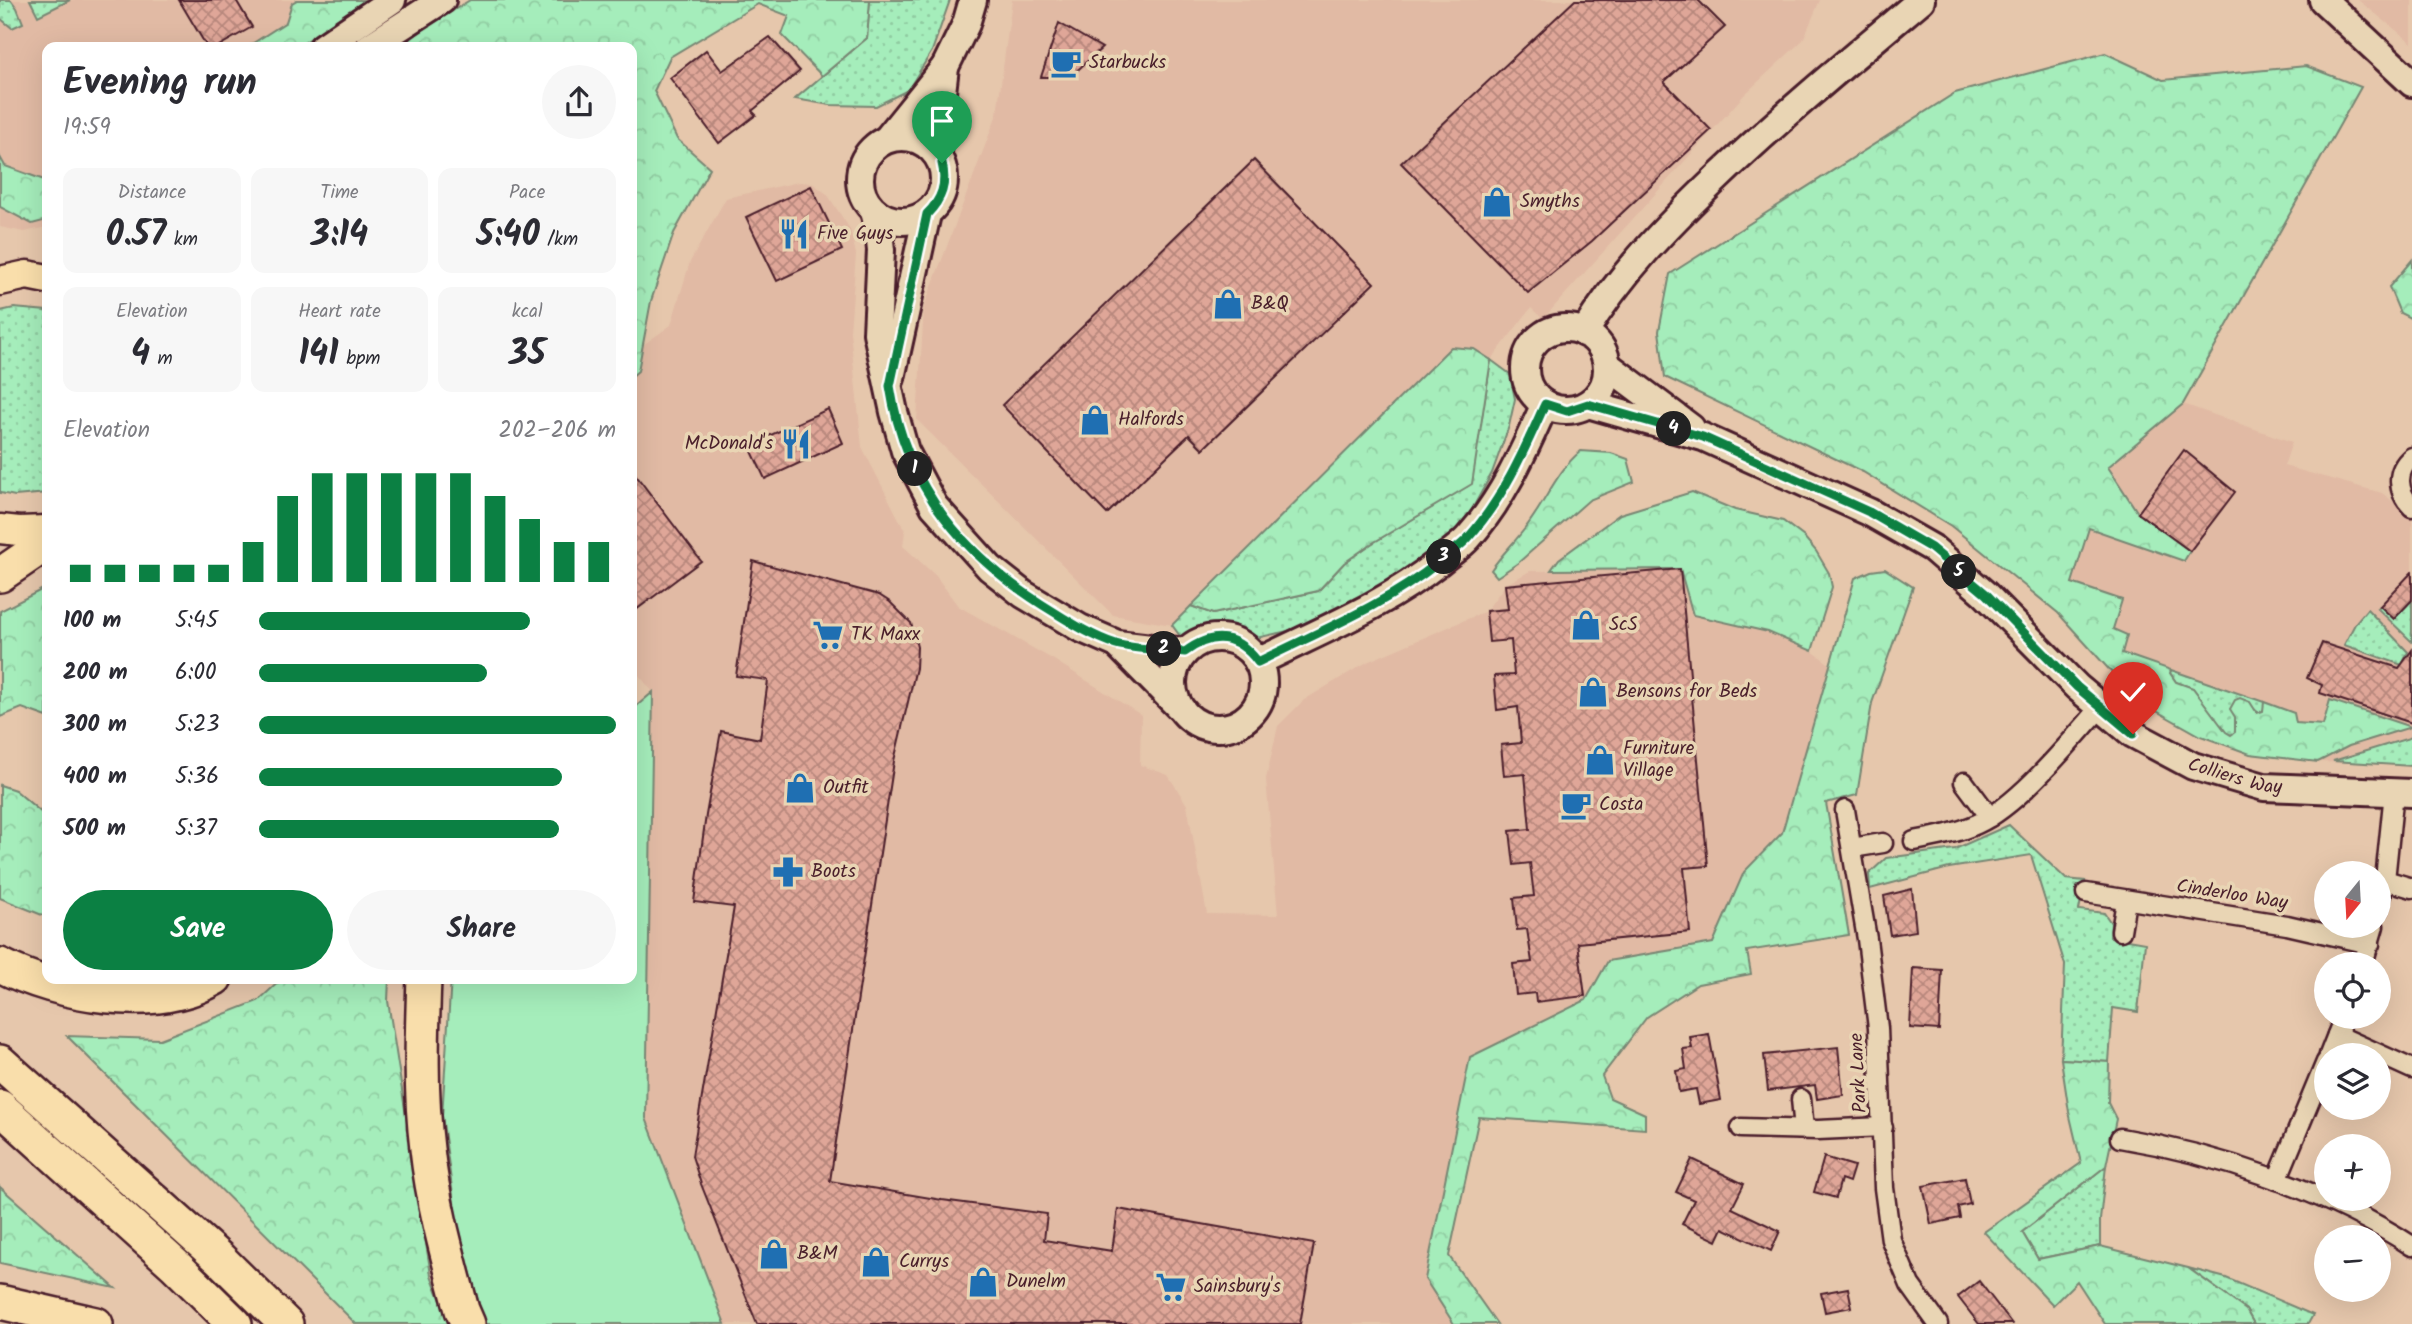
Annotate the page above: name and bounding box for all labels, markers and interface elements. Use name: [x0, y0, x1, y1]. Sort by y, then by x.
cafe icon: Starbucks: [1049, 46, 1083, 80]
place label: Starbucks: [1089, 48, 1166, 78]
text: Evening run: [63, 54, 257, 114]
button: share: [542, 65, 616, 139]
pin: [912, 91, 972, 163]
icon: arrive: [923, 102, 961, 140]
text: 19:59: [63, 110, 111, 146]
text: Distance: [118, 178, 186, 208]
text: Time: [320, 178, 359, 208]
text: Pace: [509, 178, 545, 208]
shop icon: Smyths: [1480, 185, 1514, 219]
place label: Smyths: [1520, 187, 1580, 217]
text: 0.57: [106, 208, 166, 264]
text: 3:14: [311, 208, 368, 264]
text: 5:40: [476, 208, 540, 264]
restaurant icon: Five Guys: [777, 217, 811, 251]
place label: Five Guys: [817, 219, 893, 249]
text: km: [166, 225, 198, 255]
text: /km: [540, 225, 578, 255]
shop icon: B&Q: [1211, 287, 1245, 321]
place label: B&Q: [1251, 289, 1289, 319]
text: Elevation: [116, 297, 188, 327]
text: Heart rate: [298, 297, 381, 327]
text: kcal: [512, 297, 543, 327]
text: 4: [131, 327, 150, 383]
text: 141: [298, 327, 339, 383]
text: 35: [509, 327, 546, 383]
text: m: [150, 344, 173, 374]
text: bpm: [339, 344, 381, 374]
shop icon: Halfords: [1078, 403, 1112, 437]
place label: Halfords: [1118, 405, 1184, 435]
pin: 4: [1656, 412, 1692, 446]
text: Elevation: [63, 413, 150, 449]
text: 202–206 m: [499, 413, 616, 449]
text: 4: [1668, 413, 1679, 443]
restaurant icon: McDonald's: [779, 427, 813, 461]
place label: McDonald's: [685, 429, 773, 459]
pin: 1: [898, 452, 932, 486]
text: 1: [912, 453, 917, 483]
pin: 3: [1426, 540, 1462, 574]
text: 3: [1438, 541, 1449, 571]
pin: 5: [1941, 554, 1976, 590]
text: 5: [1954, 556, 1963, 586]
text: 100 m: [63, 603, 121, 639]
text: 5:45: [175, 603, 218, 639]
shop icon: ScS: [1569, 608, 1603, 642]
place label: ScS: [1609, 610, 1638, 640]
supermarket icon: TK Maxx: [811, 618, 845, 652]
place label: TK Maxx: [851, 620, 921, 650]
pin: 2: [1146, 632, 1182, 666]
text: 2: [1158, 633, 1169, 663]
text: 200 m: [63, 655, 128, 691]
text: 6:00: [175, 655, 216, 691]
pin: [2103, 662, 2163, 734]
icon: check: [2114, 673, 2152, 711]
shop icon: Bensons for Beds: [1576, 675, 1610, 709]
place label: Bensons for Beds: [1616, 677, 1757, 707]
text: 300 m: [63, 707, 127, 743]
text: 5:23: [175, 707, 220, 743]
place label: Furniture Village: [1623, 734, 1695, 786]
shop icon: Furniture Village: [1583, 743, 1617, 777]
street label: Colliers Way: [2184, 750, 2284, 803]
text: 400 m: [63, 759, 127, 795]
text: 5:36: [175, 759, 219, 795]
shop icon: Outfit: [783, 771, 817, 805]
place label: Outfit: [823, 773, 869, 803]
cafe icon: Costa: [1559, 788, 1593, 822]
place label: Costa: [1599, 790, 1643, 820]
text: 500 m: [63, 811, 126, 847]
text: 5:37: [175, 811, 217, 847]
pharmacy icon: Boots: [771, 855, 805, 889]
place label: Boots: [811, 857, 856, 887]
north arrow: [2314, 861, 2390, 938]
map controls: [2314, 861, 2391, 1302]
street label: Cinderloo Way: [2174, 871, 2291, 919]
button: Save: [63, 890, 333, 970]
button: Share: [347, 890, 616, 970]
button: locate: [2314, 952, 2391, 1029]
street label: Park Lane: [1842, 1032, 1876, 1114]
button: layers: [2314, 1043, 2391, 1120]
button: +: [2314, 1134, 2391, 1211]
button: −: [2314, 1225, 2391, 1302]
shop icon: B&M: [757, 1237, 791, 1271]
place label: B&M: [797, 1239, 837, 1269]
shop icon: Currys: [859, 1245, 893, 1279]
place label: Currys: [899, 1247, 949, 1277]
shop icon: Dunelm: [966, 1265, 1000, 1299]
place label: Dunelm: [1006, 1267, 1066, 1297]
supermarket icon: Sainsbury's: [1154, 1270, 1188, 1304]
place label: Sainsbury's: [1194, 1272, 1281, 1302]

